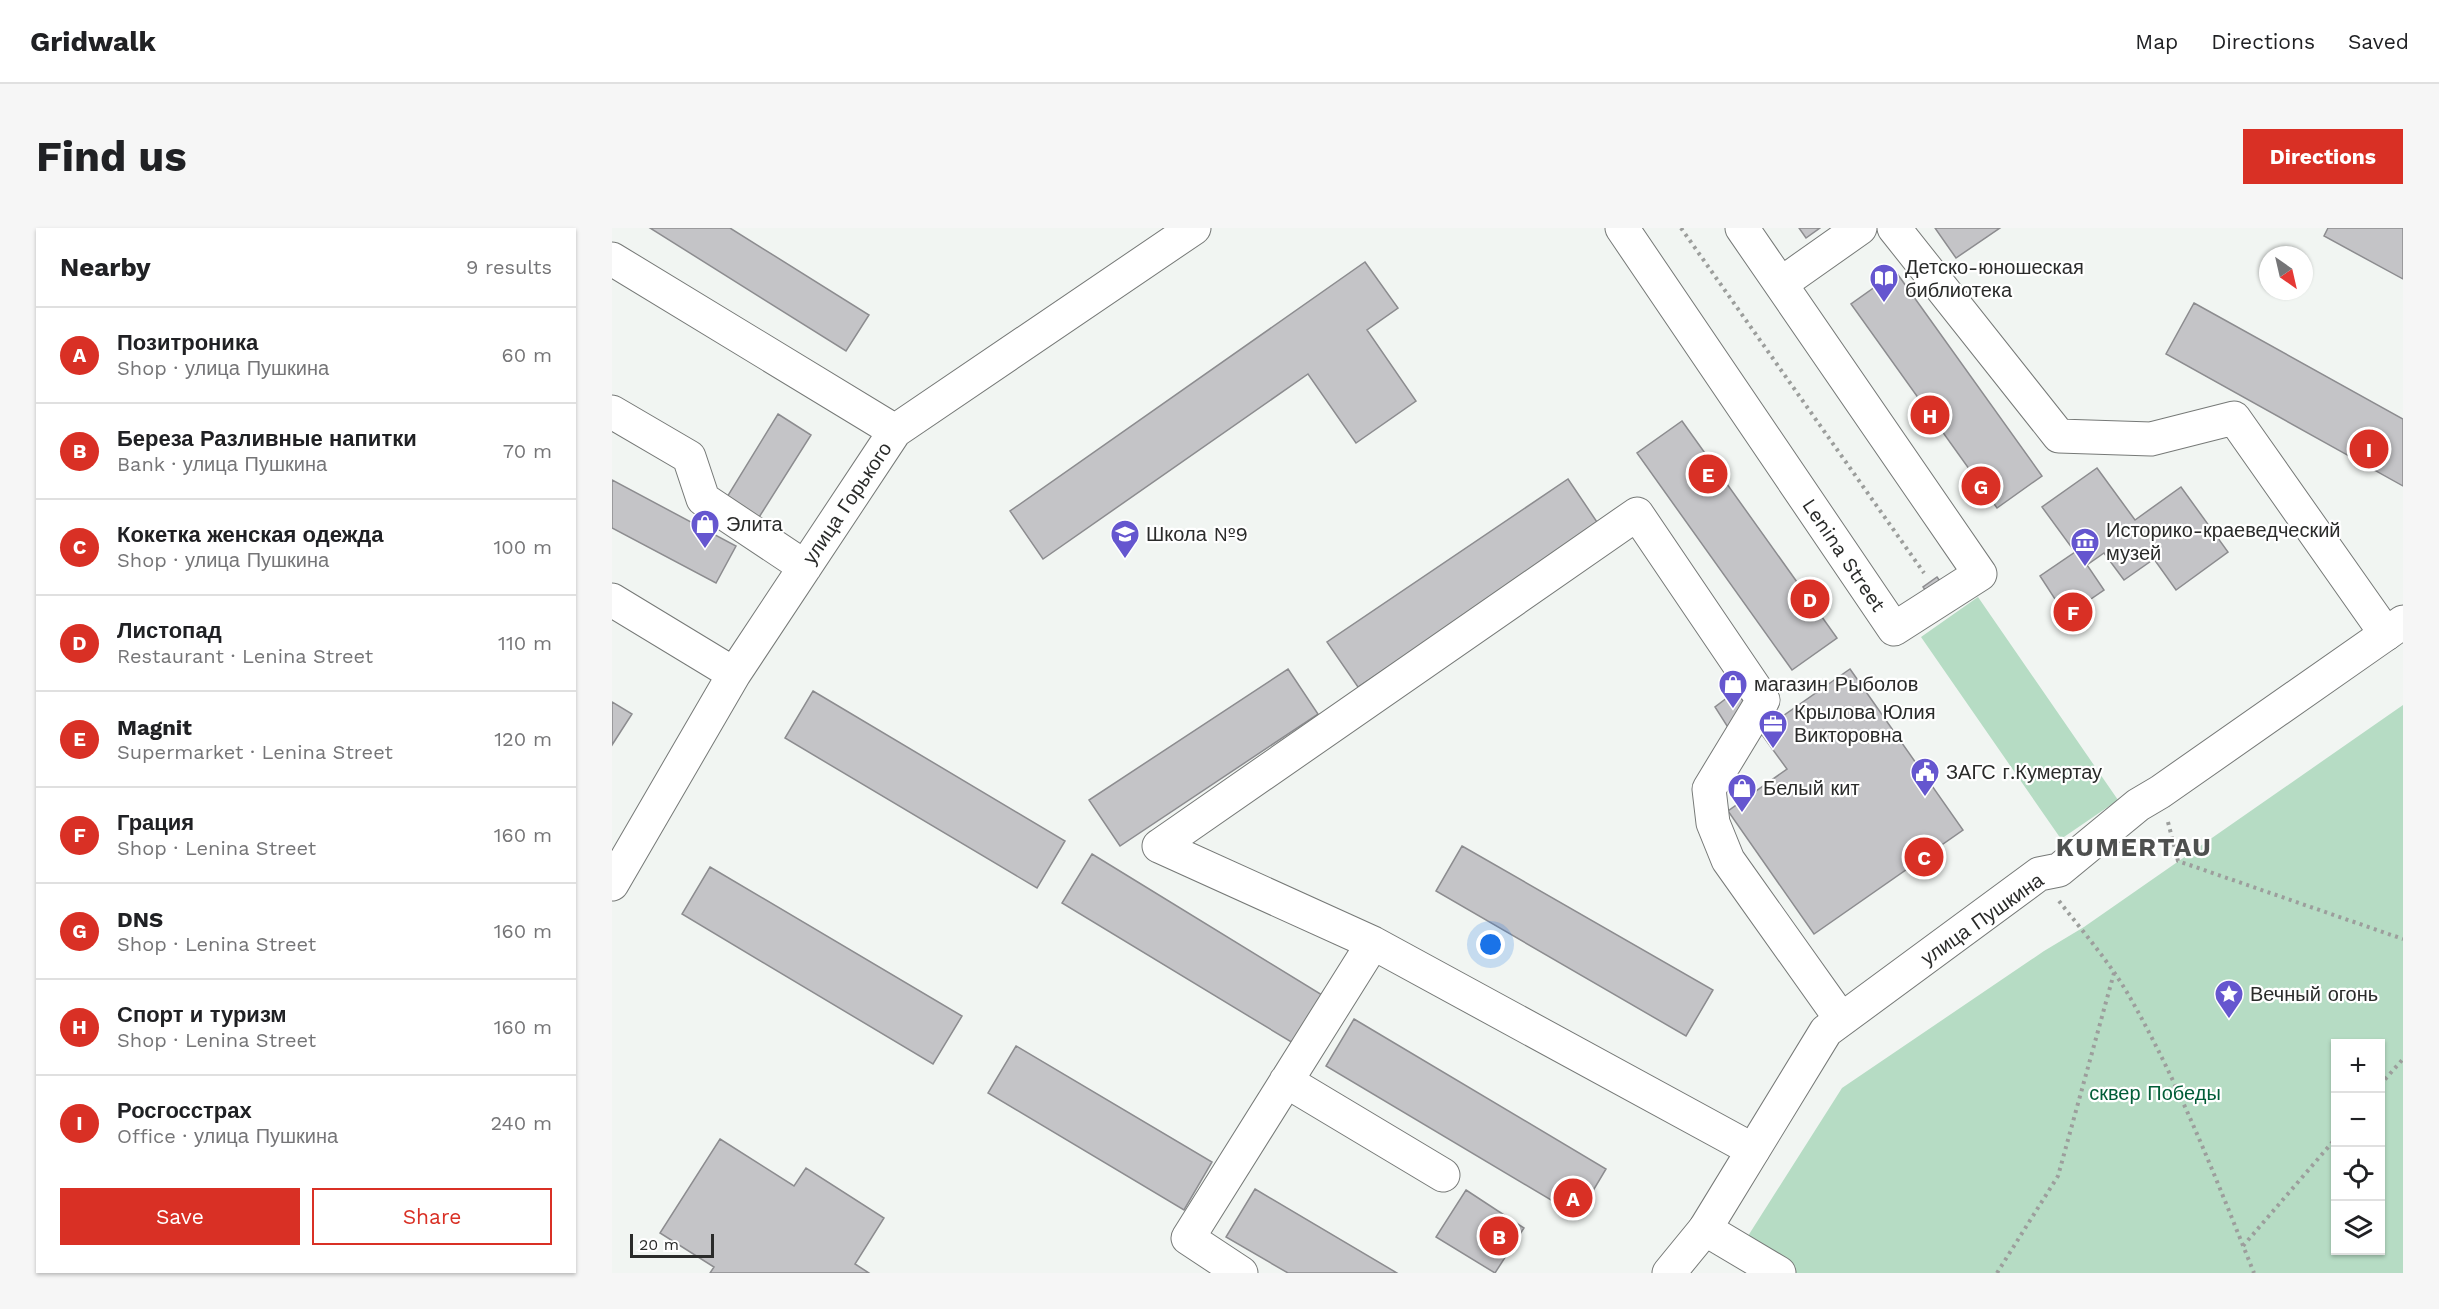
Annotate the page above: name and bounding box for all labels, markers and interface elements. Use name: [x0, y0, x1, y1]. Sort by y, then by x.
text: Gridwalk: [30, 25, 156, 58]
text: Map: [2135, 29, 2178, 54]
text: Directions: [2211, 29, 2315, 54]
text: Saved: [2348, 29, 2409, 54]
button: Directions: [2243, 129, 2403, 184]
text: Find us: [36, 132, 187, 181]
north arrow: [2259, 246, 2313, 300]
text: Nearby: [60, 252, 151, 282]
text: 9 results: [466, 255, 552, 279]
place label: Детско-юношеская библиотека: [1905, 255, 2084, 302]
library icon: Детско-юношеская библиотека: [1868, 262, 1900, 304]
text: Позитроника: [117, 330, 258, 355]
text: A: [73, 343, 86, 367]
text: 60 m: [502, 343, 552, 367]
text: Shop · улица Пушкина: [117, 356, 329, 380]
pin: H: [1910, 392, 1950, 438]
text: Береза Разливные напитки: [117, 426, 417, 451]
pin: I: [2350, 426, 2388, 472]
street label: улица Горького: [797, 437, 897, 569]
text: B: [73, 439, 86, 463]
text: 70 m: [503, 439, 552, 463]
text: Bank · улица Пушкина: [117, 452, 327, 476]
pin: E: [1688, 452, 1728, 496]
pin: G: [1962, 464, 2000, 508]
street label: Lenina Street: [1797, 494, 1891, 617]
shop icon: Элита: [689, 508, 721, 550]
place label: Элита: [726, 512, 783, 536]
school or university icon: Школа №9: [1109, 518, 1141, 560]
place label: Историко-краеведческий музей: [2106, 518, 2341, 565]
text: Кокетка женская одежда: [117, 522, 383, 547]
place label: Школа №9: [1146, 522, 1248, 546]
museum icon: Историко-краеведческий музей: [2069, 526, 2101, 568]
text: C: [73, 535, 86, 559]
text: 100 m: [493, 535, 552, 559]
text: Shop · улица Пушкина: [117, 548, 329, 572]
pin: D: [1790, 576, 1830, 622]
pin: F: [2054, 590, 2092, 634]
text: Листопад: [117, 618, 222, 643]
text: D: [72, 631, 87, 655]
text: 110 m: [498, 631, 552, 655]
text: Restaurant · Lenina Street: [117, 644, 373, 668]
shop icon: магазин Рыболов: [1717, 668, 1749, 710]
place label: магазин Рыболов: [1754, 672, 1918, 696]
place label: Крылова Юлия Викторовна: [1794, 700, 1936, 747]
office icon: Крылова Юлия Викторовна: [1757, 708, 1789, 750]
text: Magnit: [117, 715, 192, 740]
text: E: [73, 727, 86, 751]
text: 120 m: [494, 727, 552, 751]
text: Supermarket · Lenina Street: [117, 740, 393, 764]
public building icon: ЗАГС г.Кумертау: [1909, 756, 1941, 798]
place label: ЗАГС г.Кумертау: [1946, 760, 2102, 784]
shop icon: Белый кит: [1726, 772, 1758, 814]
place label: Белый кит: [1763, 776, 1860, 800]
text: Грация: [117, 810, 194, 835]
text: F: [73, 823, 86, 847]
text: 160 m: [494, 823, 552, 847]
district label: KUMERTAU: [2056, 832, 2212, 862]
pin: C: [1904, 834, 1944, 880]
text: Shop · Lenina Street: [117, 836, 316, 860]
street label: улица Пушкина: [1916, 867, 2049, 970]
text: DNS: [117, 907, 163, 932]
text: G: [72, 919, 87, 943]
text: 160 m: [494, 919, 552, 943]
your location: [1476, 930, 1505, 959]
text: Shop · Lenina Street: [117, 932, 316, 956]
place icon: Вечный огонь: [2213, 978, 2245, 1020]
place label: Вечный огонь: [2250, 982, 2378, 1006]
text: Спорт и туризм: [117, 1002, 287, 1027]
text: H: [72, 1015, 87, 1039]
text: 160 m: [494, 1015, 552, 1039]
text: Shop · Lenina Street: [117, 1028, 316, 1052]
map controls: [2331, 1039, 2385, 1255]
button: +: [2331, 1039, 2385, 1093]
park label: сквер Победы: [2089, 1081, 2221, 1105]
button: −: [2331, 1093, 2385, 1147]
text: Росгосстрах: [117, 1098, 252, 1123]
text: I: [76, 1111, 83, 1135]
text: 240 m: [490, 1111, 552, 1135]
text: Office · улица Пушкина: [117, 1124, 338, 1148]
button: locate: [2331, 1147, 2385, 1201]
pin: A: [1554, 1176, 1592, 1220]
button: Save: [60, 1188, 300, 1245]
button: Share: [312, 1188, 552, 1245]
button: layers: [2331, 1201, 2385, 1255]
pin: B: [1480, 1214, 1518, 1258]
scale bar: [630, 1231, 714, 1258]
text: 20 m: [639, 1235, 679, 1254]

